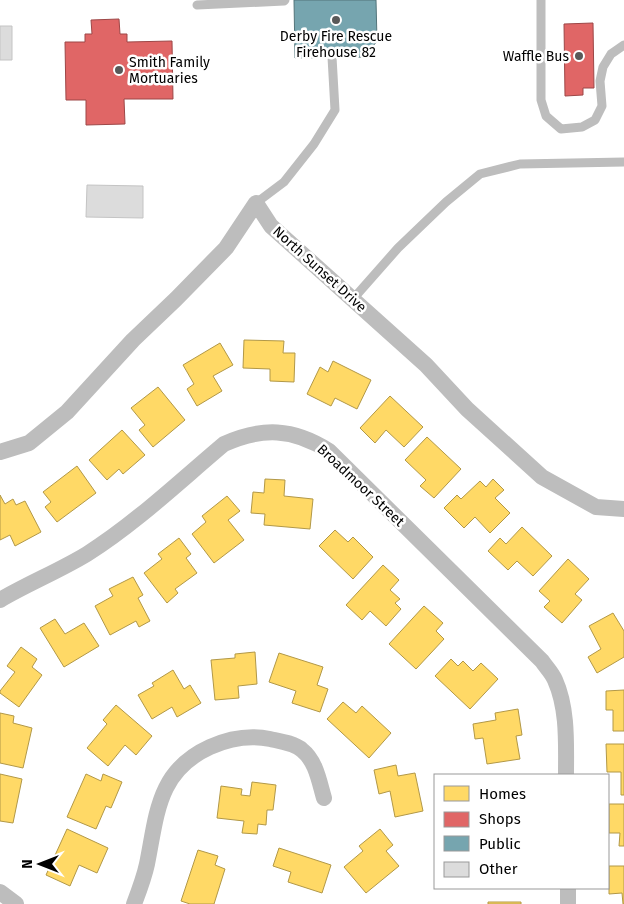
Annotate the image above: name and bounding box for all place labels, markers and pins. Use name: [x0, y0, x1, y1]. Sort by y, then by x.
marker: Derby Fire Rescue Firehouse 82: [330, 14, 342, 26]
place label: Derby Fire Rescue Firehouse 82: [280, 28, 392, 61]
place label: Waffle Bus: [503, 48, 569, 65]
marker: Waffle Bus: [573, 50, 585, 62]
place label: Smith Family Mortuaries: [129, 54, 210, 87]
marker: Smith Family Mortuaries: [113, 64, 125, 76]

